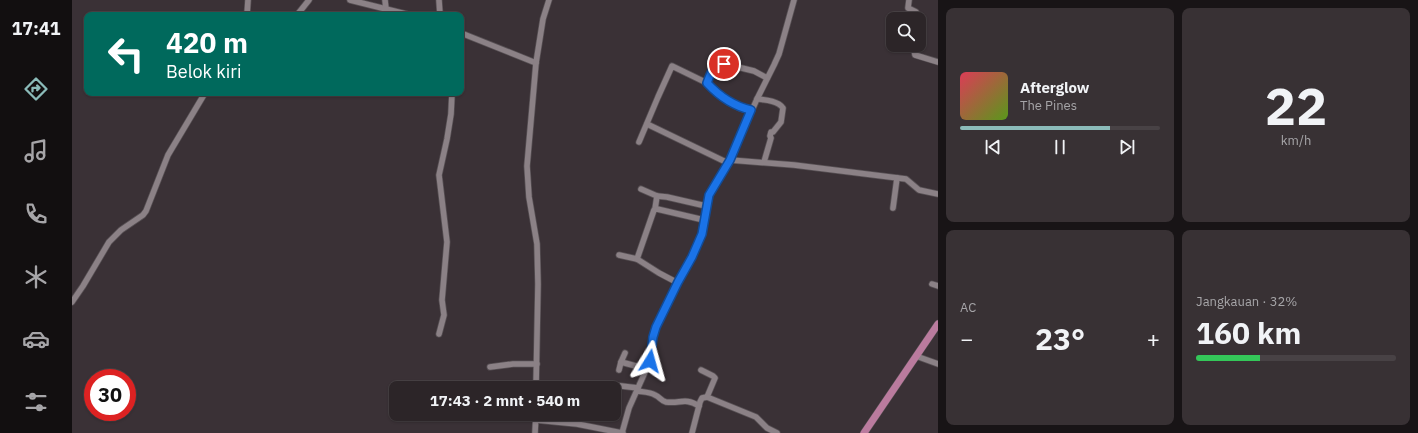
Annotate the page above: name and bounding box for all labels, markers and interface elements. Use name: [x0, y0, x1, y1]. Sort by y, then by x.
map controls: [886, 12, 926, 52]
button: search: [886, 12, 926, 52]
text: 17:41: [11, 17, 61, 40]
text: 420 m: [166, 24, 248, 61]
icon: left: [100, 28, 152, 80]
pin: [707, 47, 741, 81]
icon: arrive: [713, 53, 735, 75]
text: Belok kiri: [166, 60, 241, 83]
text: 22: [1265, 72, 1327, 139]
icon: directions: [22, 75, 50, 103]
text: Afterglow: [1020, 78, 1089, 97]
text: The Pines: [1020, 97, 1077, 114]
text: km/h: [1281, 132, 1311, 149]
icon: previous: [982, 136, 1004, 158]
icon: pause: [1049, 136, 1071, 158]
icon: next: [1116, 136, 1138, 158]
icon: music: [22, 137, 50, 165]
icon: phone: [22, 200, 50, 228]
icon: climate: [22, 263, 50, 291]
text: Jangkauan · 32%: [1196, 293, 1297, 310]
text: AC: [960, 299, 976, 316]
text: 160 km: [1196, 313, 1301, 352]
text: 23°: [1035, 319, 1085, 358]
text: −: [960, 324, 973, 353]
text: +: [1147, 324, 1160, 353]
icon: car: [22, 325, 50, 353]
position arrow: [629, 340, 671, 382]
speed limit sign: 30: [84, 369, 136, 421]
icon: filters: [22, 388, 50, 416]
text: 17:43 · 2 mnt · 540 m: [430, 391, 580, 410]

